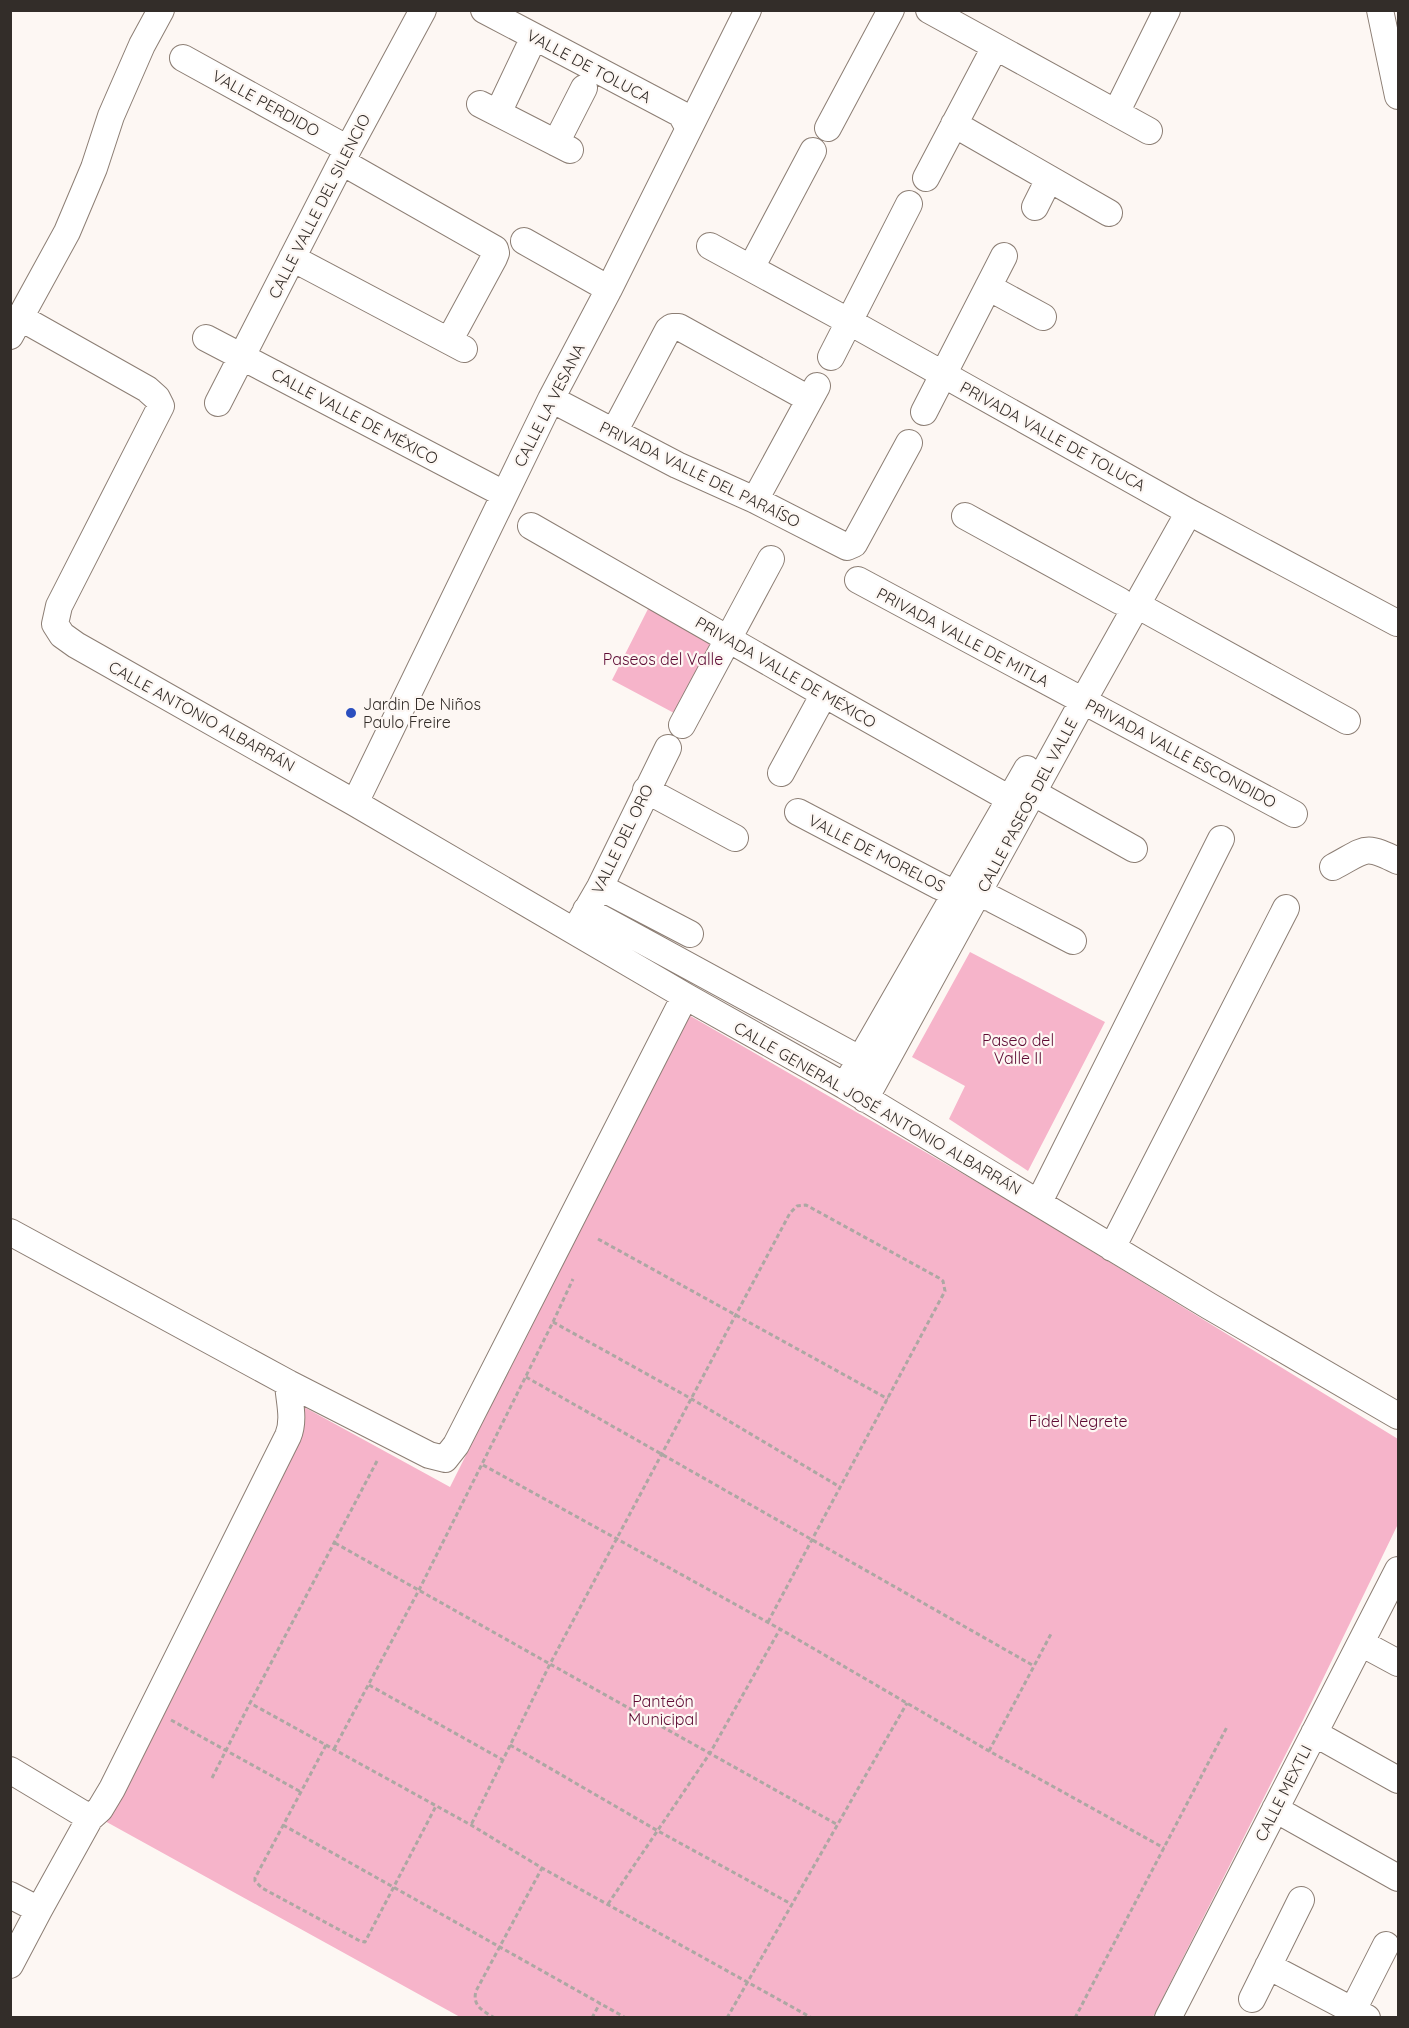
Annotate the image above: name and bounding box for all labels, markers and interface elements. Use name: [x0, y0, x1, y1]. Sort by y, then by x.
street label: VALLE DE TOLUCA: [523, 25, 655, 107]
street label: VALLE PERDIDO: [209, 65, 323, 141]
street label: CALLE VALLE DEL SILENCIO: [264, 110, 374, 302]
street label: CALLE LA VESANA: [509, 340, 589, 470]
street label: CALLE VALLE DE MÉXICO: [268, 364, 442, 468]
street label: PRIVADA VALLE DE TOLUCA: [957, 377, 1149, 495]
street label: PRIVADA VALLE DEL PARAÍSO: [596, 417, 804, 531]
street label: PRIVADA VALLE DE MITLA: [873, 583, 1053, 691]
street label: PRIVADA VALLE DE MÉXICO: [692, 612, 880, 732]
park label: Paseos del Valle: [603, 649, 723, 669]
street label: CALLE ANTONIO ALBARRÁN: [105, 656, 299, 776]
place label: Jardin De Niños Paulo Freire: [363, 694, 481, 732]
street label: PRIVADA VALLE ESCONDIDO: [1082, 694, 1280, 812]
marker: Jardin De Niños Paulo Freire: [344, 706, 358, 720]
street label: CALLE PASEOS DEL VALLE: [973, 715, 1081, 895]
street label: VALLE DEL ORO: [587, 781, 657, 897]
street label: VALLE DE MORELOS: [805, 810, 949, 896]
street label: CALLE GENERAL JOSÉ ANTONIO ALBARRÁN: [731, 1017, 1025, 1199]
park label: Paseo del Valle II: [982, 1030, 1054, 1068]
park label: Fidel Negrete: [1028, 1411, 1128, 1431]
park label: Panteón Municipal: [628, 1691, 698, 1729]
street label: CALLE MEXTLI: [1250, 1741, 1316, 1845]

